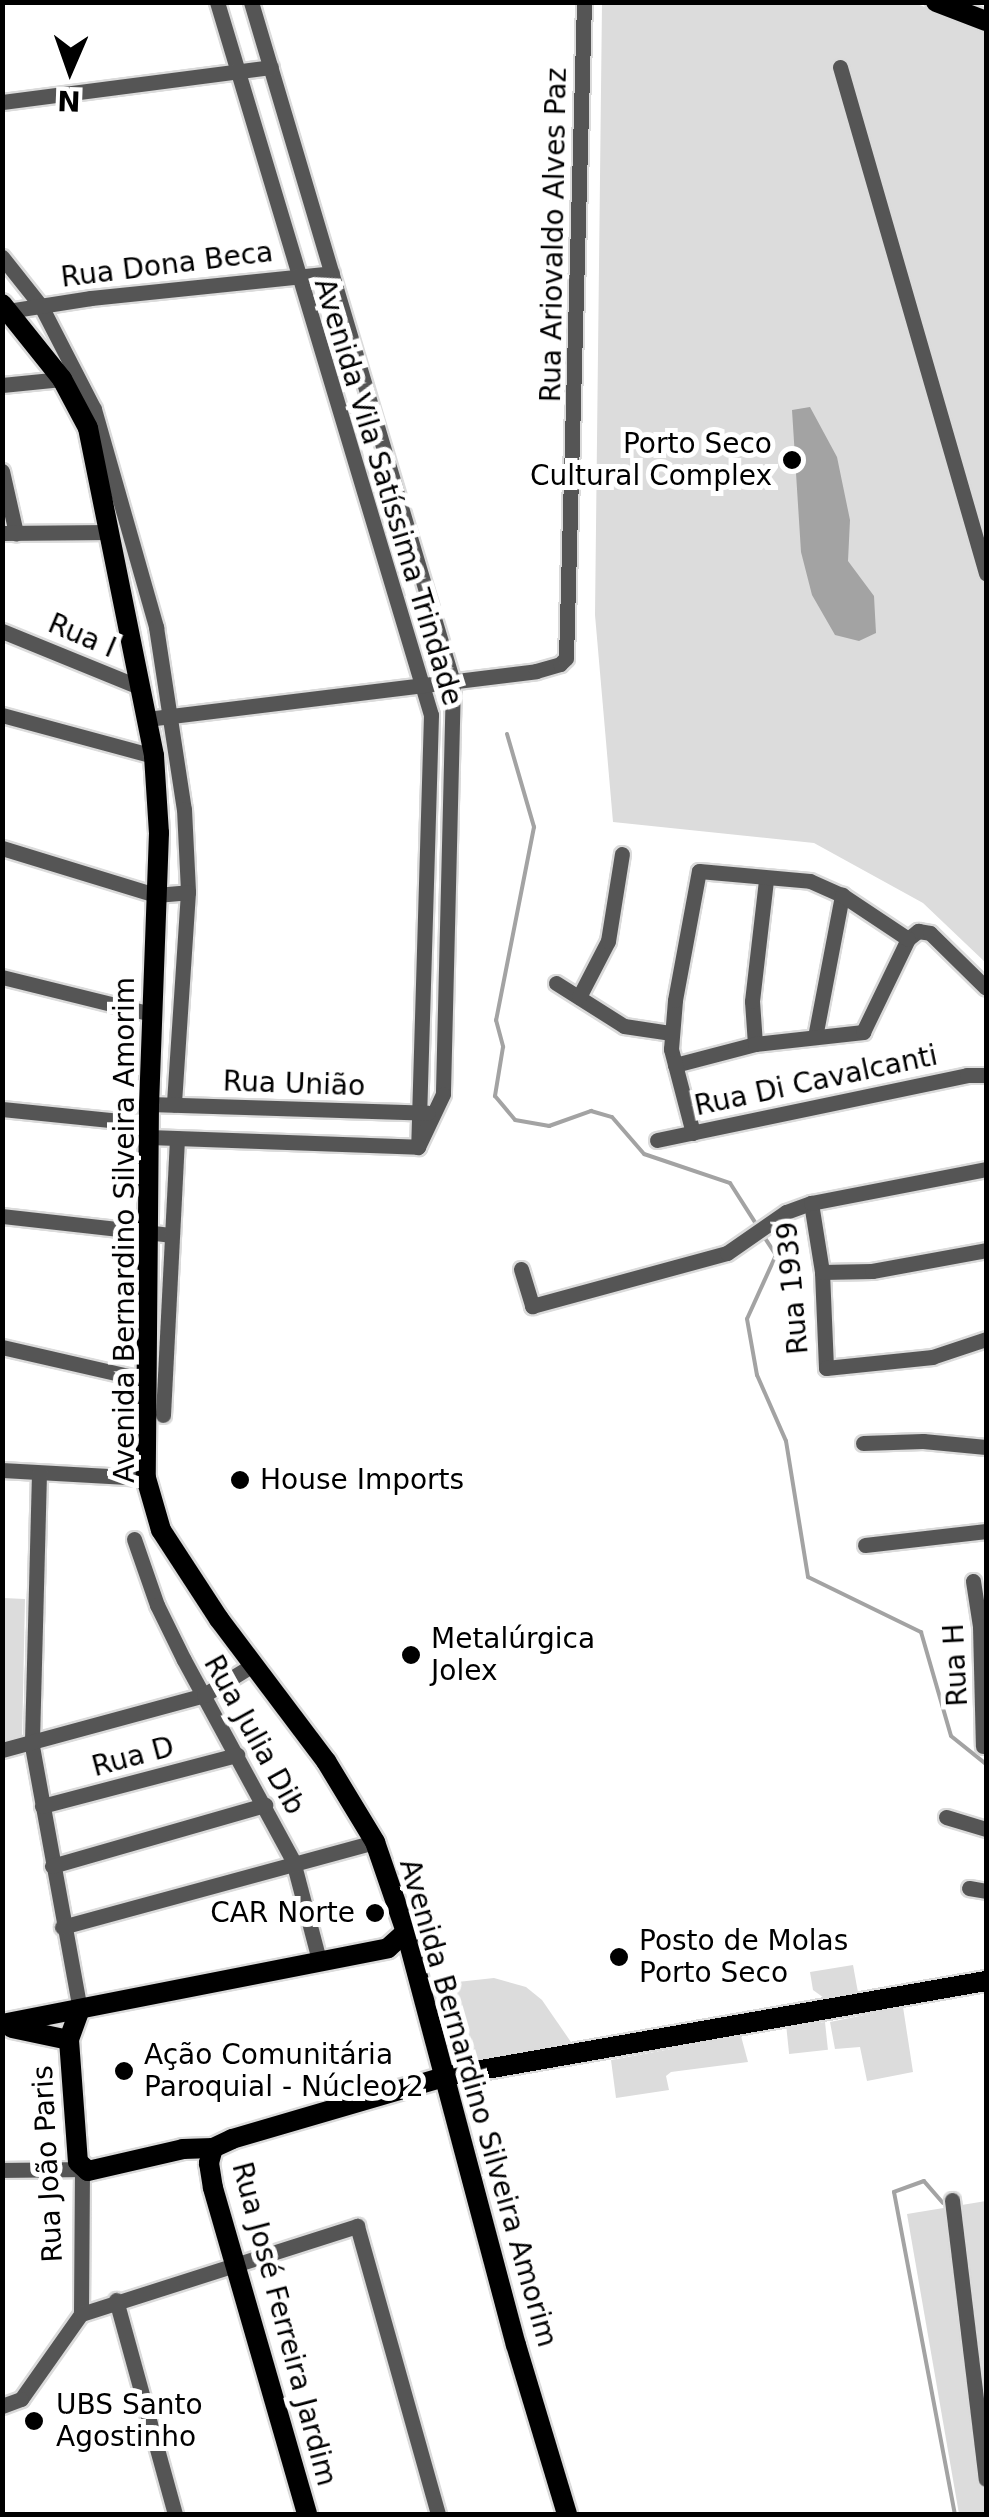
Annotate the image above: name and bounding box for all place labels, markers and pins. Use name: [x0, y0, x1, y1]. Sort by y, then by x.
place label: Porto Seco Cultural Complex: [530, 427, 772, 493]
marker: Porto Seco Cultural Complex: [781, 449, 803, 471]
place label: House Imports: [260, 1463, 464, 1497]
marker: House Imports: [229, 1469, 251, 1491]
place label: Metalúrgica Jolex: [431, 1622, 595, 1688]
marker: Metalúrgica Jolex: [400, 1644, 422, 1666]
place label: CAR Norte: [210, 1896, 355, 1930]
marker: CAR Norte: [364, 1902, 386, 1924]
place label: Posto de Molas Porto Seco: [639, 1924, 848, 1990]
marker: Posto de Molas Porto Seco: [608, 1946, 630, 1968]
place label: Ação Comunitária Paroquial - Núcleo 2: [144, 2038, 424, 2104]
marker: Ação Comunitária Paroquial - Núcleo 2: [113, 2060, 135, 2082]
place label: UBS Santo Agostinho: [56, 2388, 203, 2454]
marker: UBS Santo Agostinho: [21, 2408, 47, 2434]

